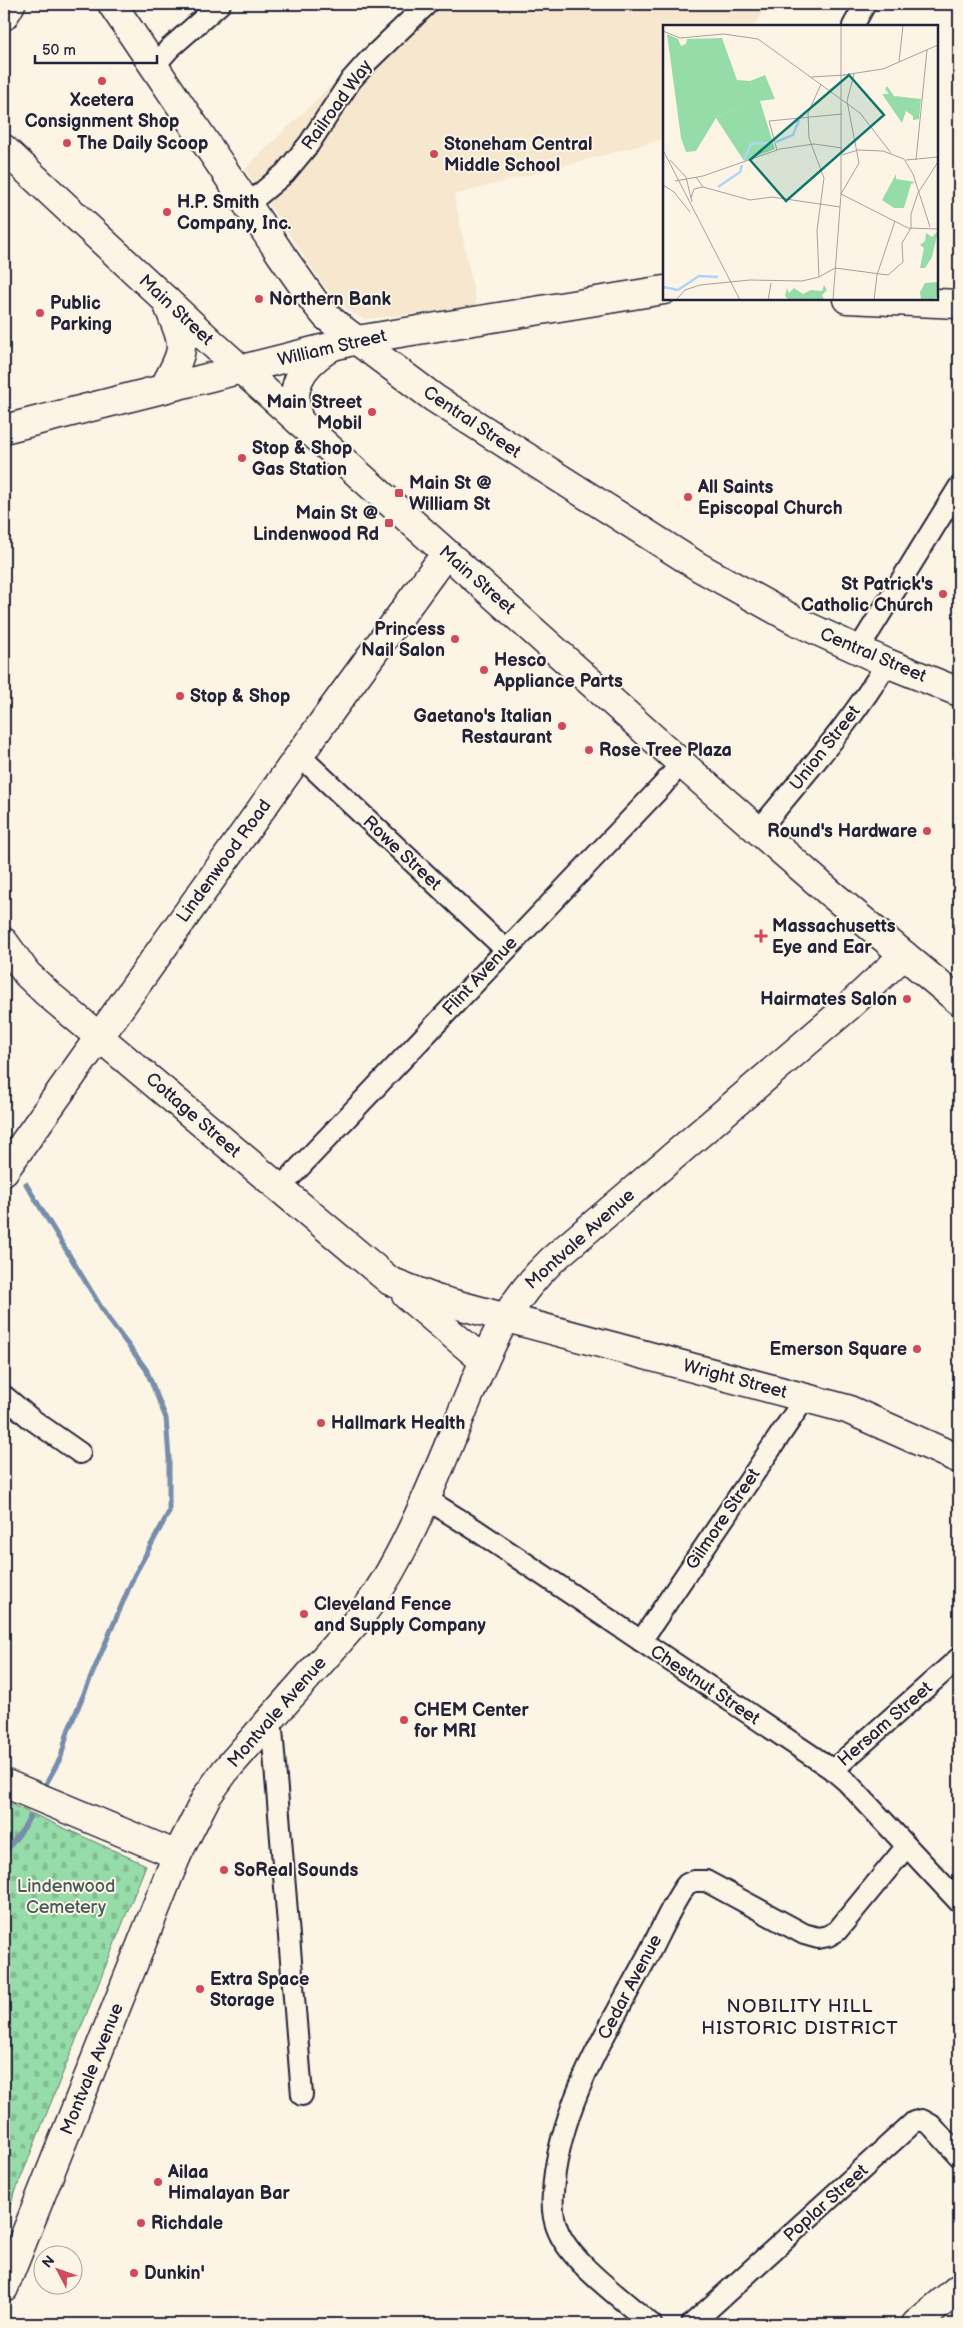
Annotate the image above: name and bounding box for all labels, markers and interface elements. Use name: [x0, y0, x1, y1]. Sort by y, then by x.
inset map: [663, 25, 938, 300]
scale bar: [35, 32, 158, 64]
text: 50 m: [42, 41, 76, 60]
street label: Railroad Way: [297, 55, 377, 154]
marker: Xcetera Consignment Shop: [96, 75, 108, 87]
place label: Xcetera Consignment Shop: [25, 90, 179, 132]
place label: The Daily Scoop: [77, 133, 208, 154]
place label: Stoneham Central Middle School: [444, 134, 592, 176]
marker: The Daily Scoop: [61, 137, 73, 149]
marker: Stoneham Central Middle School: [428, 148, 440, 160]
place label: H.P. Smith Company, Inc.: [177, 192, 292, 234]
marker: H.P. Smith Company, Inc.: [161, 206, 173, 218]
street label: Main Street: [134, 270, 218, 350]
place label: Northern Bank: [269, 289, 392, 310]
place label: Public Parking: [50, 293, 112, 335]
marker: Northern Bank: [253, 293, 265, 305]
marker: Public Parking: [34, 307, 46, 319]
street label: William Street: [276, 325, 389, 371]
street label: Central Street: [419, 382, 525, 463]
place label: Main Street Mobil: [266, 392, 362, 434]
marker: Main Street Mobil: [366, 406, 378, 418]
place label: Stop & Shop Gas Station: [252, 438, 352, 480]
marker: Stop & Shop Gas Station: [236, 452, 248, 464]
place label: Main St @ William St: [409, 473, 493, 515]
place label: All Saints Episcopal Church: [697, 477, 843, 519]
marker: Main St @ William St: [393, 487, 405, 499]
marker: All Saints Episcopal Church: [682, 491, 694, 503]
place label: Main St @ Lindenwood Rd: [253, 503, 379, 545]
marker: Main St @ Lindenwood Rd: [383, 517, 395, 529]
street label: Main Street: [435, 541, 520, 619]
place label: St Patrick's Catholic Church: [801, 574, 933, 616]
marker: St Patrick's Catholic Church: [937, 588, 949, 600]
place label: Princess Nail Salon: [361, 619, 445, 661]
street label: Central Street: [817, 623, 930, 687]
marker: Princess Nail Salon: [449, 633, 461, 645]
place label: Hesco Appliance Parts: [493, 650, 623, 692]
marker: Hesco Appliance Parts: [478, 664, 490, 676]
place label: Stop & Shop: [190, 686, 290, 707]
marker: Stop & Shop: [174, 690, 186, 702]
street label: Union Street: [785, 701, 865, 795]
place label: Gaetano's Italian Restaurant: [414, 706, 552, 748]
marker: Gaetano's Italian Restaurant: [556, 720, 568, 732]
place label: Rose Tree Plaza: [599, 740, 732, 761]
marker: Rose Tree Plaza: [583, 744, 595, 756]
street label: Lindenwood Road: [172, 795, 276, 927]
street label: Rowe Street: [358, 811, 446, 895]
place label: Round's Hardware: [767, 821, 917, 842]
marker: Round's Hardware: [921, 825, 933, 837]
place label: Massachusetts Eye and Ear: [772, 916, 896, 958]
marker: Massachusetts Eye and Ear: [754, 929, 768, 943]
street label: Flint Avenue: [438, 932, 522, 1020]
place label: Hairmates Salon: [760, 989, 897, 1010]
marker: Hairmates Salon: [901, 993, 913, 1005]
street label: Cottage Street: [141, 1068, 245, 1162]
street label: Montvale Avenue: [521, 1184, 639, 1294]
place label: Emerson Square: [770, 1339, 907, 1360]
marker: Emerson Square: [911, 1343, 923, 1355]
street label: Wright Street: [681, 1355, 790, 1403]
place label: Hallmark Health: [331, 1413, 465, 1434]
marker: Hallmark Health: [315, 1417, 327, 1429]
street label: Gilmore Street: [681, 1464, 765, 1574]
place label: Cleveland Fence and Supply Company: [314, 1594, 487, 1636]
marker: Cleveland Fence and Supply Company: [298, 1608, 310, 1620]
street label: Chestnut Street: [646, 1641, 764, 1730]
street label: Montvale Avenue: [223, 1652, 331, 1772]
street label: Hersam Street: [833, 1677, 937, 1771]
place label: CHEM Center for MRI: [414, 1700, 529, 1742]
marker: CHEM Center for MRI: [398, 1714, 410, 1726]
place label: SoReal Sounds: [234, 1860, 358, 1881]
marker: SoReal Sounds: [218, 1864, 230, 1876]
park label: Lindenwood Cemetery: [17, 1876, 115, 1918]
street label: Cedar Avenue: [594, 1931, 667, 2043]
place label: Extra Space Storage: [210, 1969, 309, 2011]
marker: Extra Space Storage: [194, 1983, 206, 1995]
district label: NOBILITY HILL HISTORIC DISTRICT: [701, 1995, 899, 2040]
street label: Montvale Avenue: [56, 2000, 128, 2138]
street label: Poplar Street: [780, 2159, 873, 2246]
place label: Ailaa Himalayan Bar: [167, 2162, 291, 2204]
marker: Ailaa Himalayan Bar: [152, 2176, 164, 2188]
place label: Richdale: [151, 2213, 223, 2234]
marker: Richdale: [135, 2217, 147, 2229]
north arrow: [32, 2246, 82, 2296]
text: N: [39, 2252, 58, 2271]
place label: Dunkin': [144, 2263, 205, 2284]
marker: Dunkin': [128, 2267, 140, 2279]

